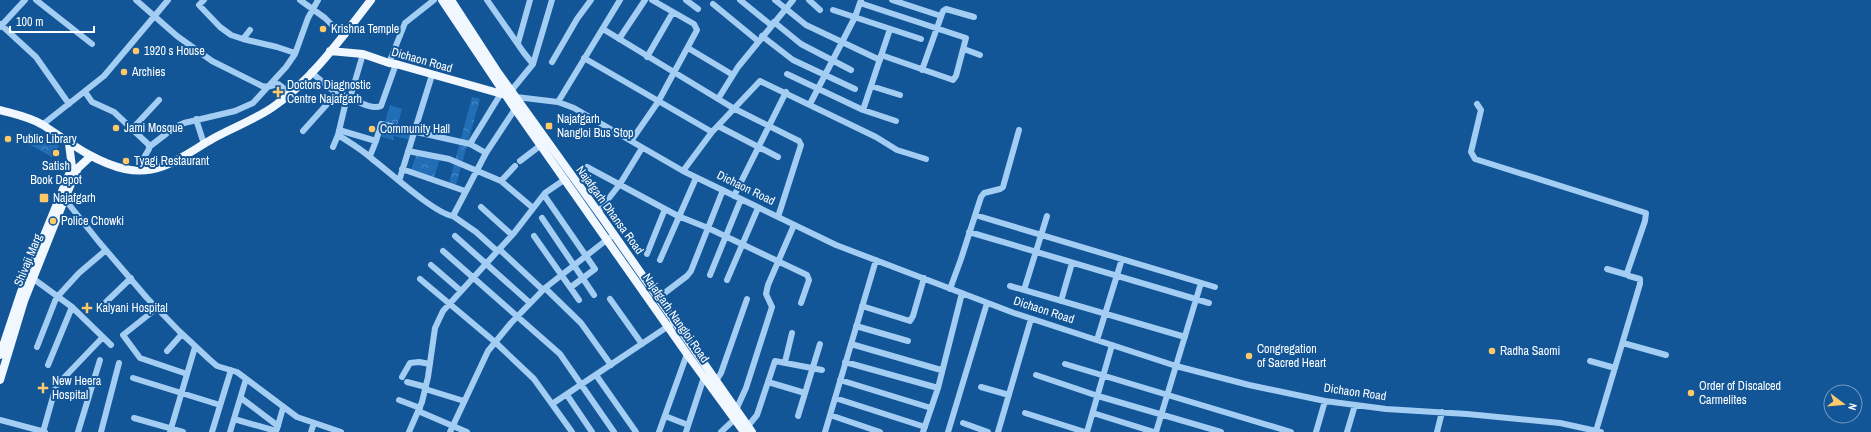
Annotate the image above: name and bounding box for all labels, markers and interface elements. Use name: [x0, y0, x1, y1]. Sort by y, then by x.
scale bar: [10, 8, 94, 34]
text: 100 m: [16, 14, 43, 30]
place label: Krishna Temple: [331, 21, 399, 37]
marker: Krishna Temple: [318, 24, 328, 34]
place label: 1920 s House: [144, 43, 205, 59]
street label: Dichaon Road: [390, 44, 454, 76]
marker: 1920 s House: [131, 46, 141, 56]
place label: Archies: [131, 64, 165, 80]
marker: Archies: [119, 67, 129, 77]
place label: Doctors Diagnostic Centre Najafgarh: [287, 77, 371, 107]
marker: Doctors Diagnostic Centre Najafgarh: [272, 86, 284, 98]
place label: Najafgarh Nangloi Bus Stop: [557, 111, 634, 141]
place label: Jami Mosque: [124, 120, 183, 136]
place label: Community Hall: [380, 121, 450, 137]
marker: Najafgarh Nangloi Bus Stop: [544, 121, 554, 131]
marker: Jami Mosque: [111, 123, 121, 133]
marker: Community Hall: [367, 124, 377, 134]
place label: Public Library: [16, 131, 77, 147]
marker: Public Library: [3, 134, 13, 144]
marker: Satish Book Depot: [51, 148, 61, 158]
place label: Tyagi Restaurant: [134, 153, 209, 169]
marker: Tyagi Restaurant: [121, 156, 131, 166]
place label: Satish Book Depot: [30, 158, 82, 188]
street label: Najafgarh Dhansa Road: [572, 163, 648, 257]
street label: Dichaon Road: [714, 167, 778, 209]
place label: Najafgarh: [53, 190, 96, 206]
marker: Najafgarh: [38, 192, 50, 204]
place label: Police Chowki: [61, 213, 124, 229]
marker: Police Chowki: [48, 216, 58, 226]
street label: Shivaji Marg: [10, 231, 46, 289]
street label: Najafgarh Nangloi Road: [639, 270, 713, 366]
street label: Dichaon Road: [1012, 293, 1076, 327]
place label: Kalyani Hospital: [96, 300, 168, 316]
marker: Kalyani Hospital: [81, 302, 93, 314]
place label: Congregation of Sacred Heart: [1257, 341, 1326, 371]
place label: Radha Saomi: [1500, 343, 1560, 359]
marker: Radha Saomi: [1487, 346, 1497, 356]
marker: Congregation of Sacred Heart: [1244, 351, 1254, 361]
place label: New Heera Hospital: [52, 373, 102, 403]
place label: Order of Discalced Carmelites: [1699, 378, 1781, 408]
street label: Dichaon Road: [1323, 380, 1387, 404]
marker: New Heera Hospital: [37, 382, 49, 394]
north arrow: [1823, 384, 1863, 424]
marker: Order of Discalced Carmelites: [1686, 388, 1696, 398]
text: N: [1845, 402, 1860, 412]

